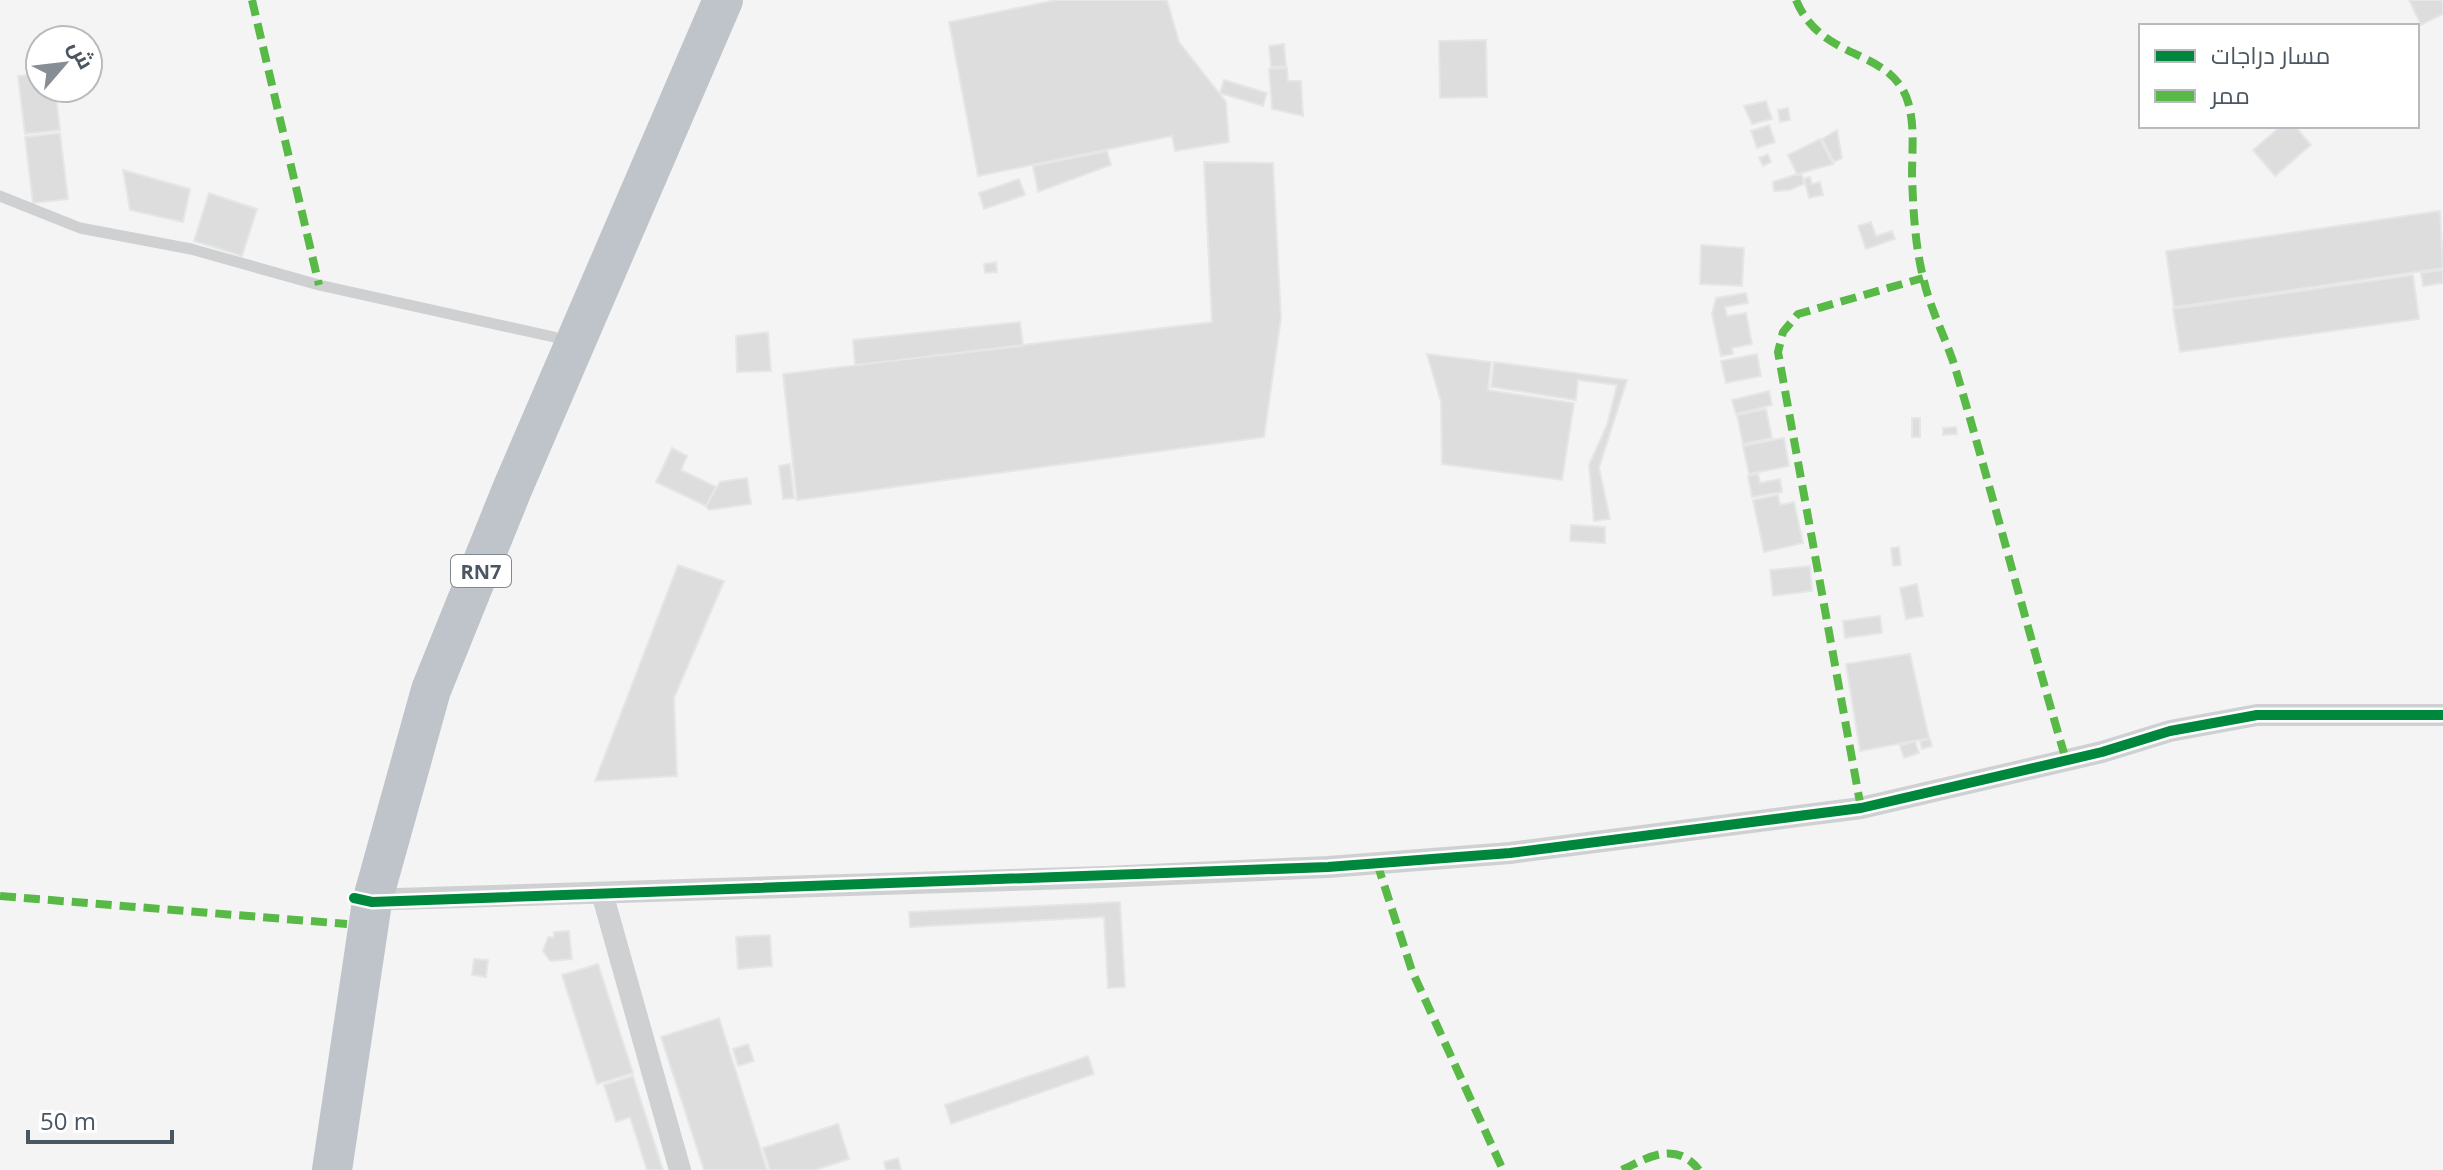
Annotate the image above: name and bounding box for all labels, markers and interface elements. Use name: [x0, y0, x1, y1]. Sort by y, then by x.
north arrow: [24, 24, 104, 104]
legend: [2139, 24, 2419, 128]
text: ش: [63, 35, 102, 74]
text: مسار دراجات: [2211, 38, 2330, 71]
text: ممر: [2209, 78, 2250, 111]
road number: RN7: [451, 555, 511, 587]
scale bar: [28, 1094, 172, 1144]
text: 50 m: [40, 1104, 96, 1137]

